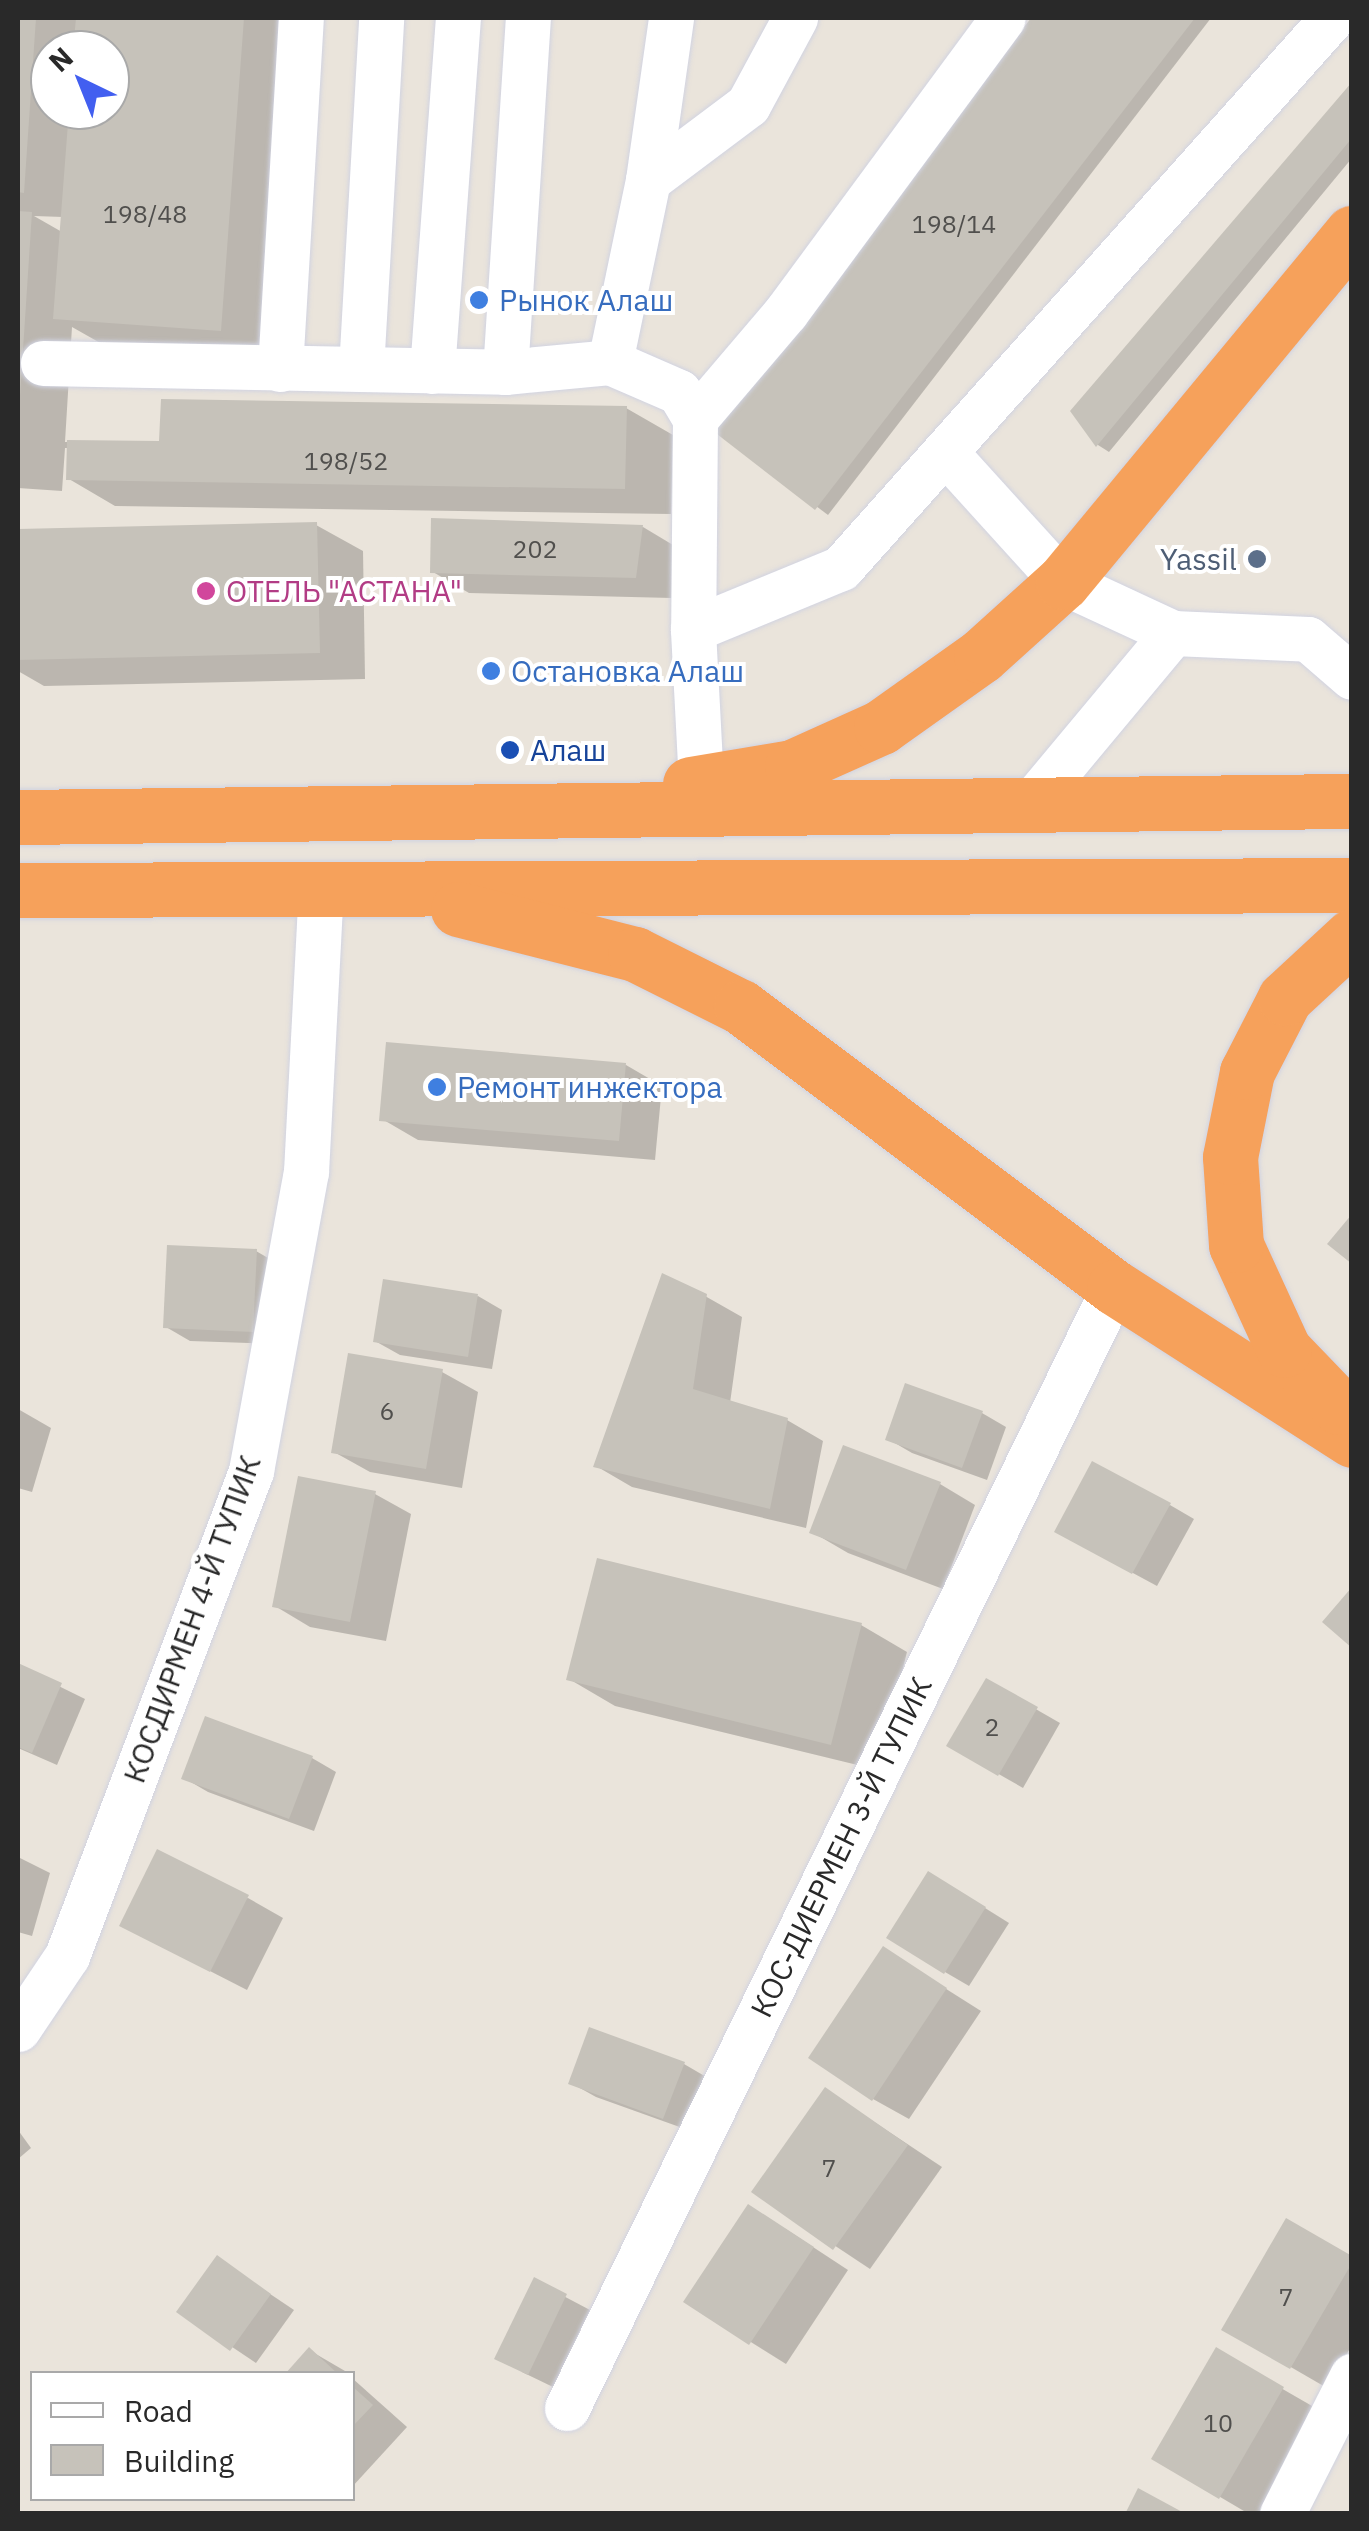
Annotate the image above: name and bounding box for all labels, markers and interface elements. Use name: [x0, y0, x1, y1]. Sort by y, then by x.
north arrow: [30, 30, 130, 130]
text: N: [41, 39, 81, 80]
house number: 198/48: [103, 199, 187, 229]
house number: 198/14: [912, 209, 996, 239]
place label: Рынок Алаш: [499, 282, 673, 318]
marker: Рынок Алаш: [468, 289, 490, 311]
house number: 198/52: [304, 446, 388, 476]
house number: 202: [513, 534, 557, 564]
place label: Yassil: [1160, 541, 1237, 577]
marker: Yassil: [1246, 548, 1268, 570]
place label: ОТЕЛЬ "АСТАНА": [226, 573, 462, 609]
marker: ОТЕЛЬ "АСТАНА": [195, 580, 217, 602]
place label: Остановка Алаш: [511, 653, 744, 689]
marker: Остановка Алаш: [480, 660, 502, 682]
place label: Алаш: [530, 732, 607, 768]
marker: Алаш: [499, 739, 521, 761]
place label: Ремонт инжектора: [457, 1069, 722, 1105]
marker: Ремонт инжектора: [426, 1076, 448, 1098]
house number: 6: [380, 1396, 394, 1426]
street label: КОСДИРМЕН 4-Й ТУПИК: [116, 1450, 268, 1788]
street label: КОС-ДИЕРМЕН 3-Й ТУПИК: [743, 1671, 939, 2023]
house number: 2: [985, 1712, 999, 1742]
house number: 7: [822, 2153, 836, 2183]
house number: 7: [1279, 2282, 1293, 2312]
legend: [30, 2371, 355, 2501]
text: Road: [124, 2391, 193, 2430]
house number: 10: [1203, 2408, 1233, 2438]
text: Building: [124, 2441, 234, 2480]

